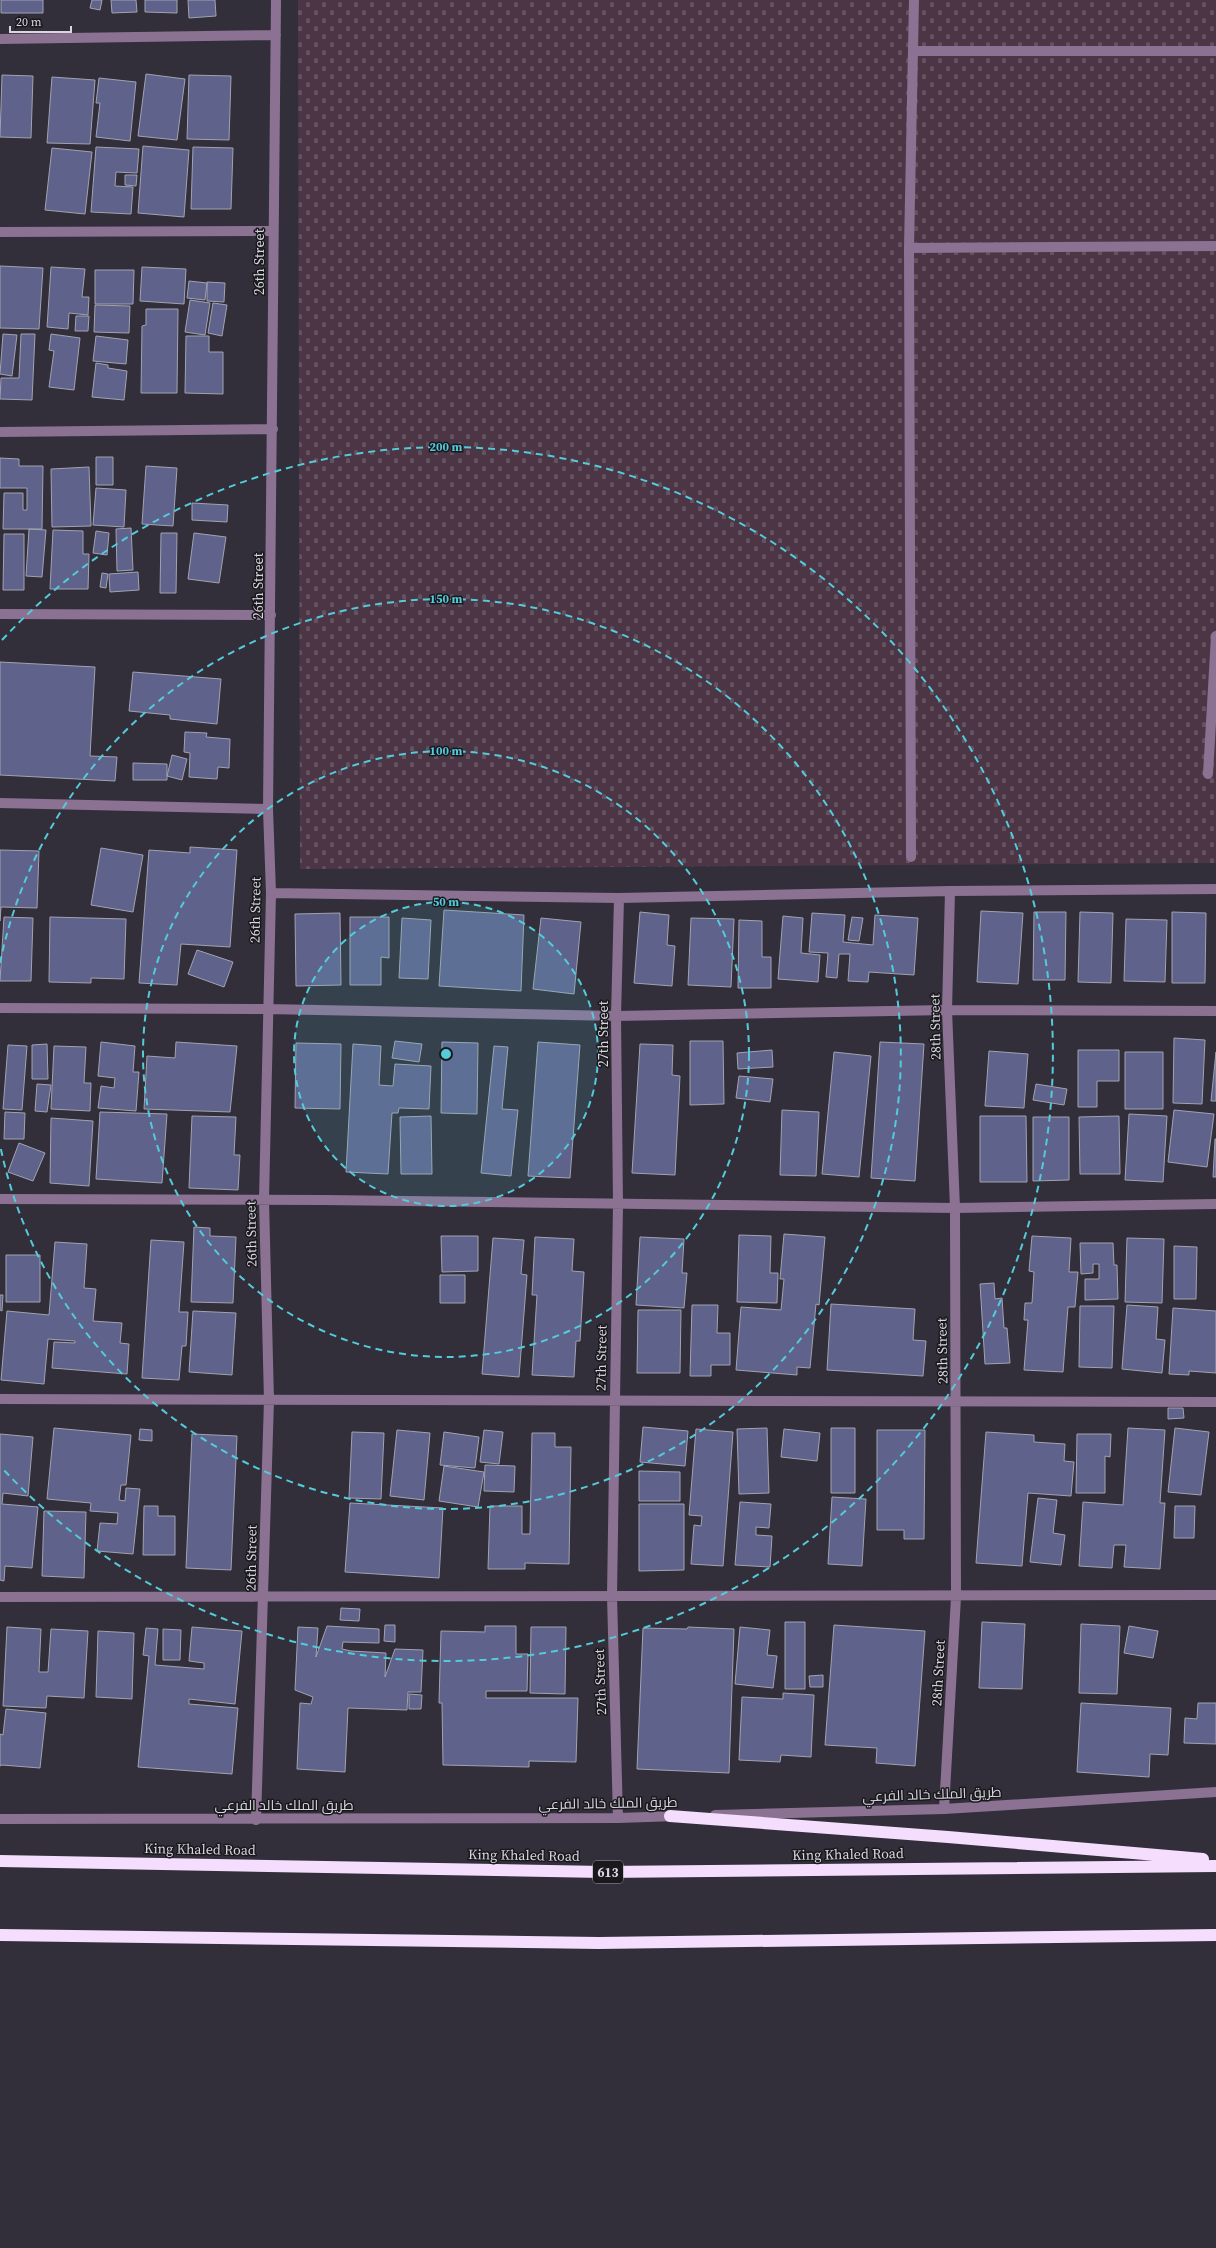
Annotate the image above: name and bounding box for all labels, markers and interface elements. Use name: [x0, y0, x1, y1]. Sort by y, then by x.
scale bar: [10, 8, 71, 34]
text: 20 m: [16, 14, 42, 30]
street label: 26th Street: [249, 228, 269, 295]
text: 200 m: [430, 439, 463, 455]
street label: 26th Street: [248, 552, 268, 619]
text: 150 m: [430, 591, 463, 607]
text: 100 m: [430, 743, 463, 759]
street label: 26th Street: [244, 876, 266, 943]
text: 50 m: [433, 894, 459, 910]
street label: 28th Street: [924, 993, 946, 1060]
street label: 27th Street: [593, 1000, 613, 1067]
centre of rings: [439, 1047, 453, 1061]
street label: 26th Street: [240, 1200, 262, 1267]
street label: 28th Street: [931, 1317, 953, 1384]
street label: 27th Street: [590, 1324, 612, 1391]
street label: 26th Street: [240, 1524, 262, 1591]
street label: 28th Street: [926, 1639, 950, 1707]
street label: 27th Street: [589, 1648, 611, 1716]
street label: طريق الملك خالد الفرعي: [862, 1782, 1002, 1808]
street label: طريق الملك خالد الفرعي: [538, 1792, 678, 1816]
street label: طريق الملك خالد الفرعي: [214, 1795, 354, 1817]
street label: King Khaled Road: [144, 1838, 256, 1860]
street label: King Khaled Road: [792, 1843, 904, 1865]
street label: King Khaled Road: [468, 1844, 580, 1866]
road number: 613: [593, 1861, 623, 1883]

